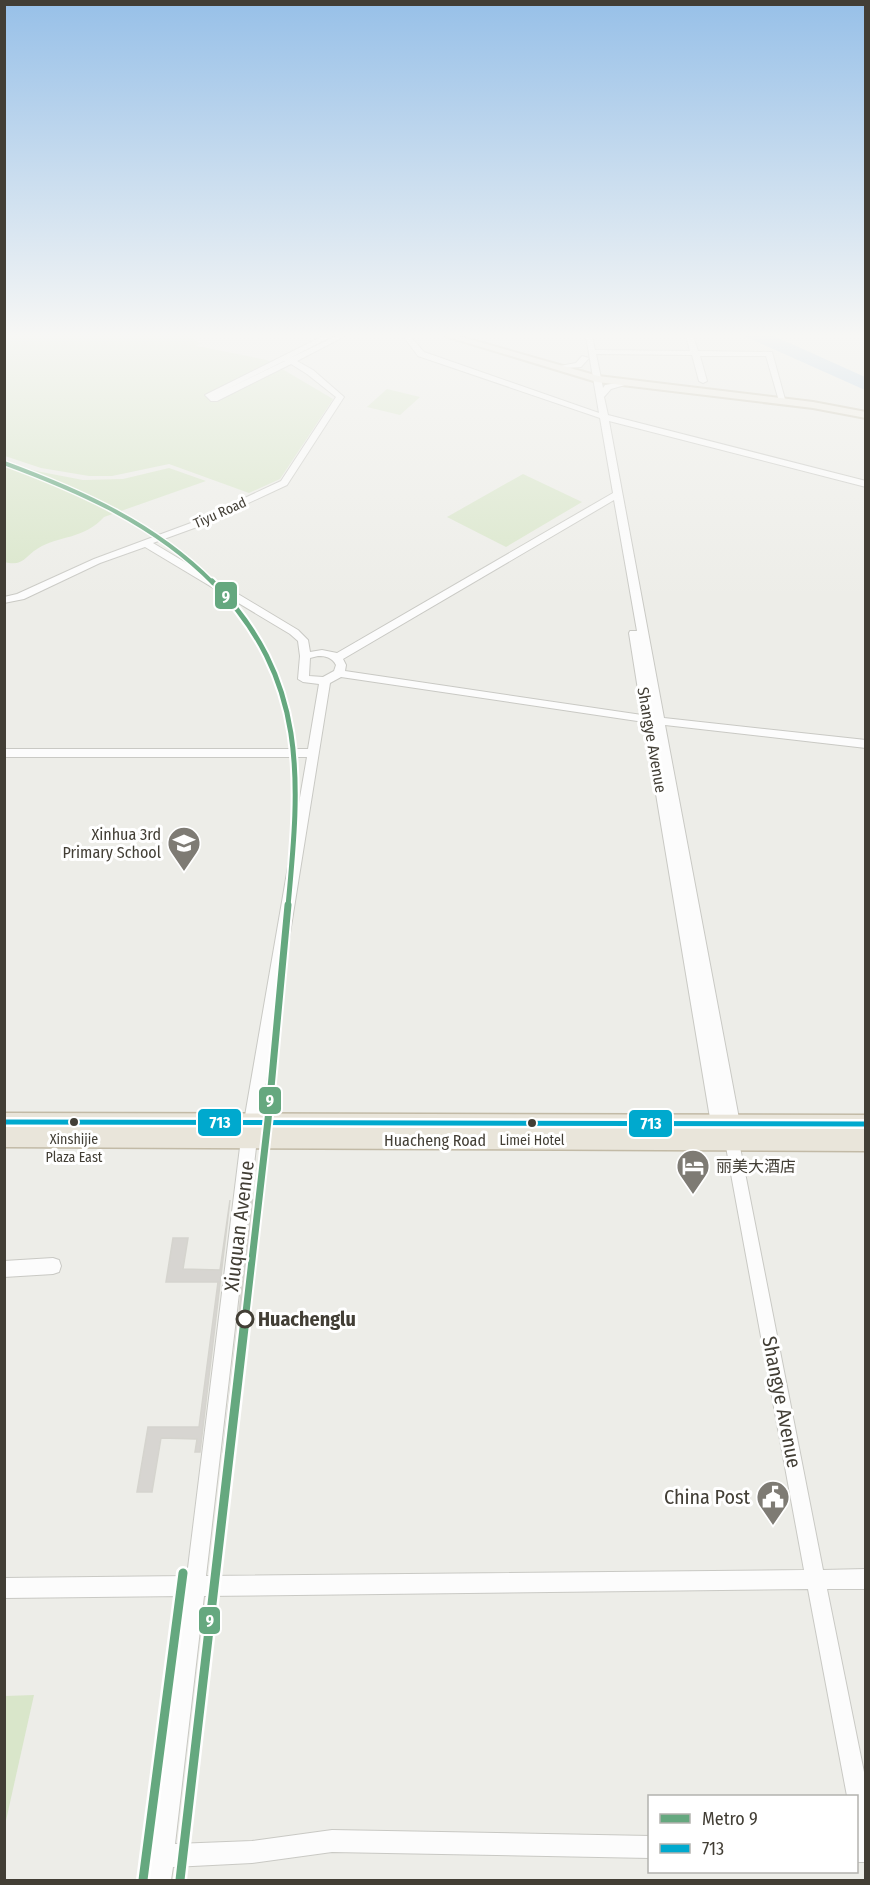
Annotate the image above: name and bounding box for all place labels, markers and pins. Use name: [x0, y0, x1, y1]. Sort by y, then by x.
place label: Xinhua 3rd Primary School: [62, 825, 161, 862]
school or university icon: Xinhua 3rd Primary School: [166, 825, 202, 872]
marker: Xinshijie Plaza East: [68, 1116, 80, 1128]
marker: Limei Hotel: [526, 1117, 538, 1129]
place label: Xinshijie Plaza East: [46, 1131, 103, 1166]
place label: Limei Hotel: [499, 1132, 565, 1149]
hotel icon: 丽美大酒店: [675, 1148, 711, 1195]
place label: 丽美大酒店: [716, 1157, 796, 1176]
place label: Huachenglu: [258, 1307, 356, 1331]
marker: Huachenglu: [236, 1310, 254, 1328]
public building icon: China Post: [755, 1479, 791, 1526]
place label: China Post: [664, 1485, 750, 1509]

